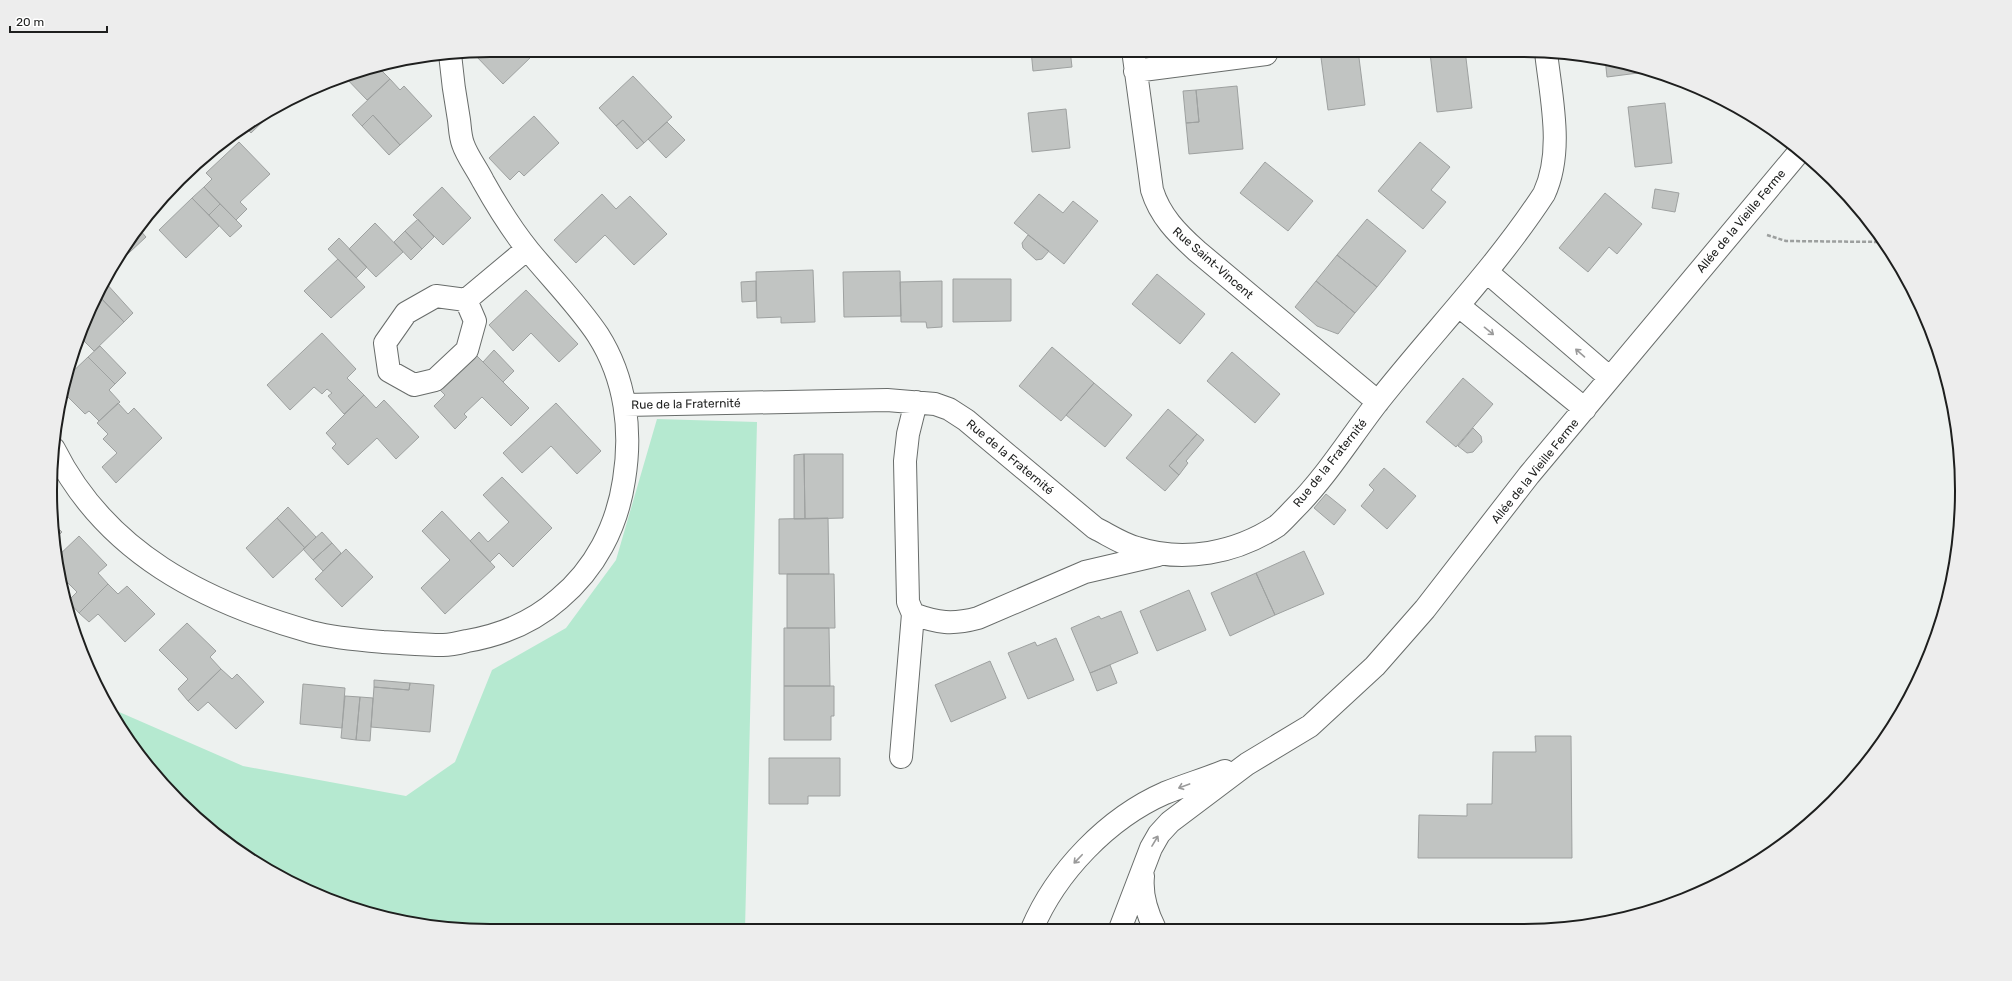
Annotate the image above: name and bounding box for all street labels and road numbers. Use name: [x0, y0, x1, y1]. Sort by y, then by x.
street label: Allée de la Vieille Ferme: [1694, 166, 1789, 276]
street label: Rue Saint-Vincent: [1170, 224, 1256, 302]
street label: Rue de la Fraternité: [631, 396, 741, 412]
street label: Rue de la Fraternité: [964, 416, 1057, 498]
street label: Rue de la Fraternité: [1290, 416, 1370, 510]
street label: Allée de la Vieille Ferme: [1488, 416, 1582, 526]

